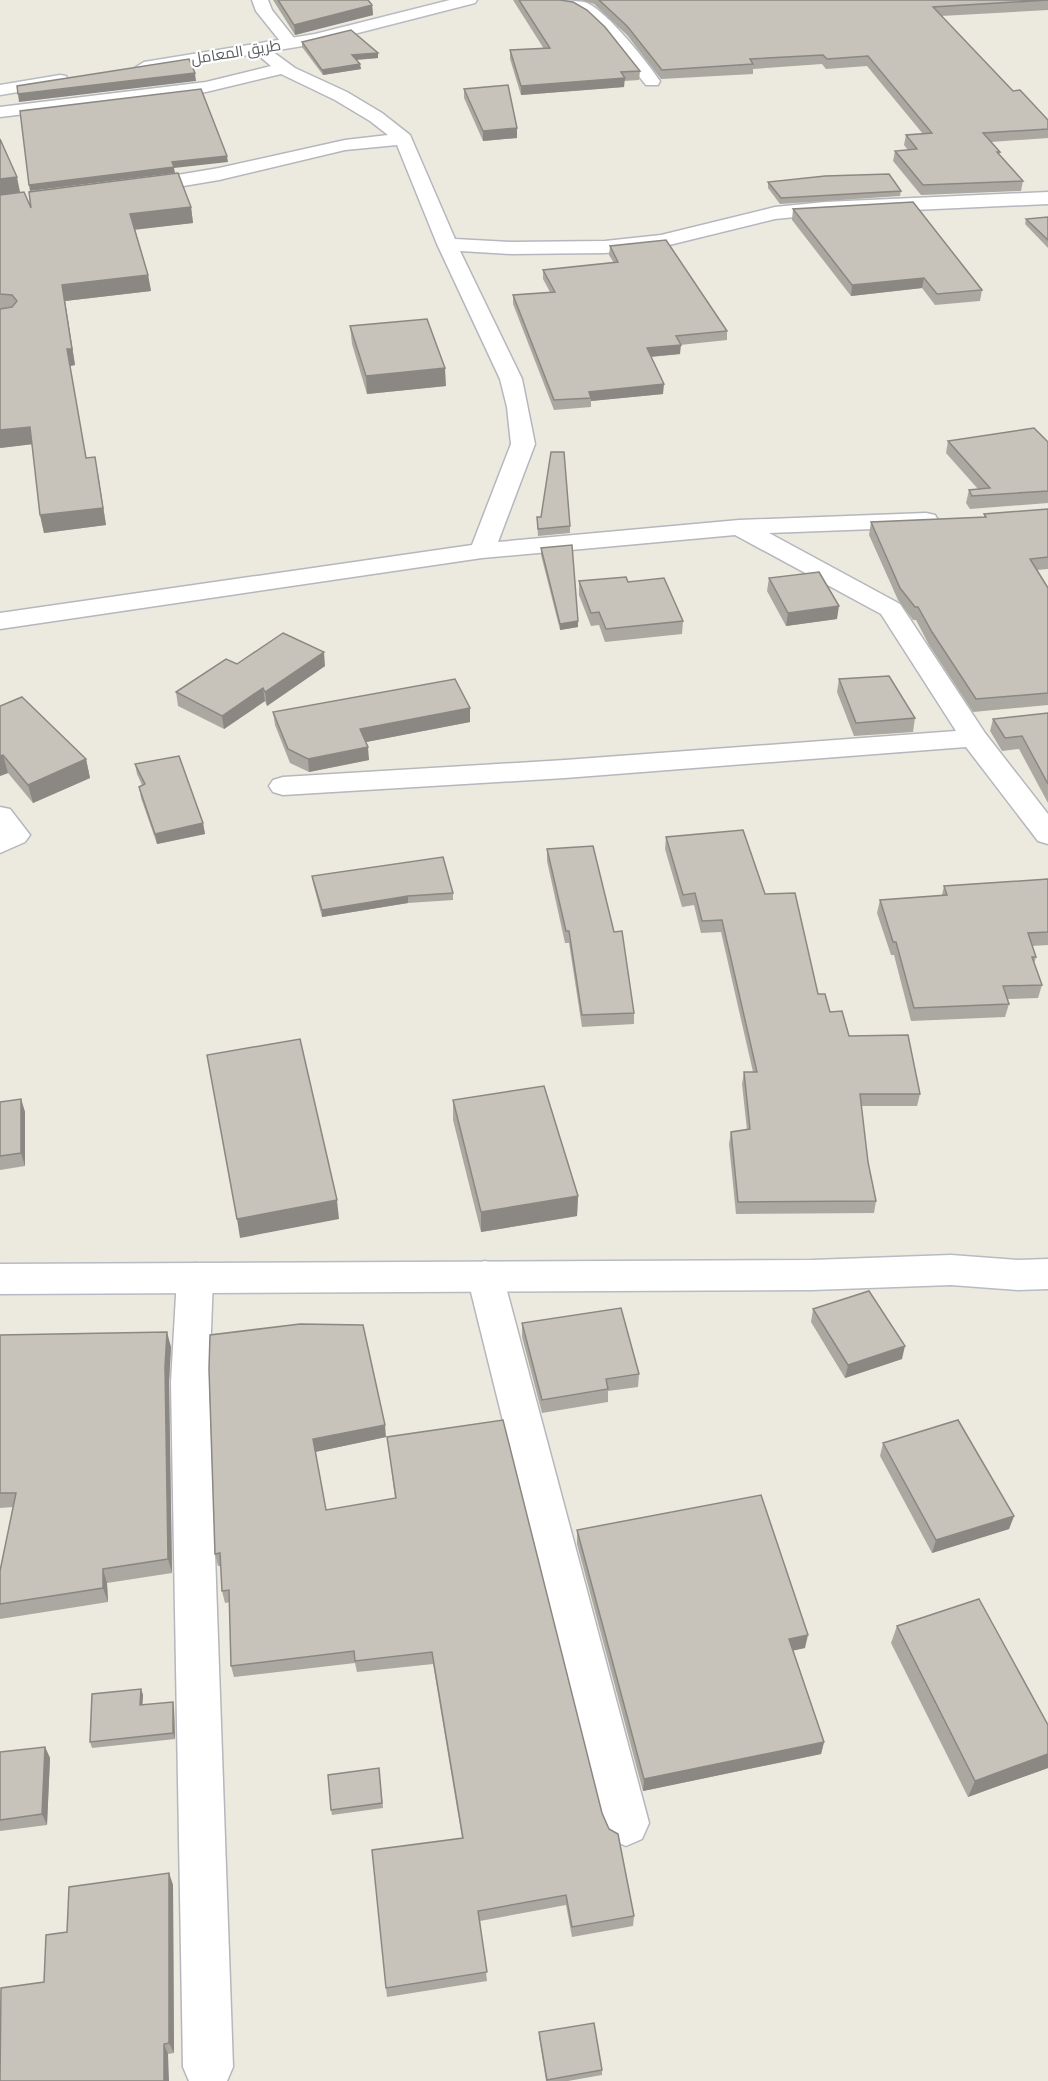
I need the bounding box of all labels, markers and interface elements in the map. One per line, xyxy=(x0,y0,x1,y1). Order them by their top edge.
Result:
street label: طريق المعامل xyxy=(190,34,282,69)

